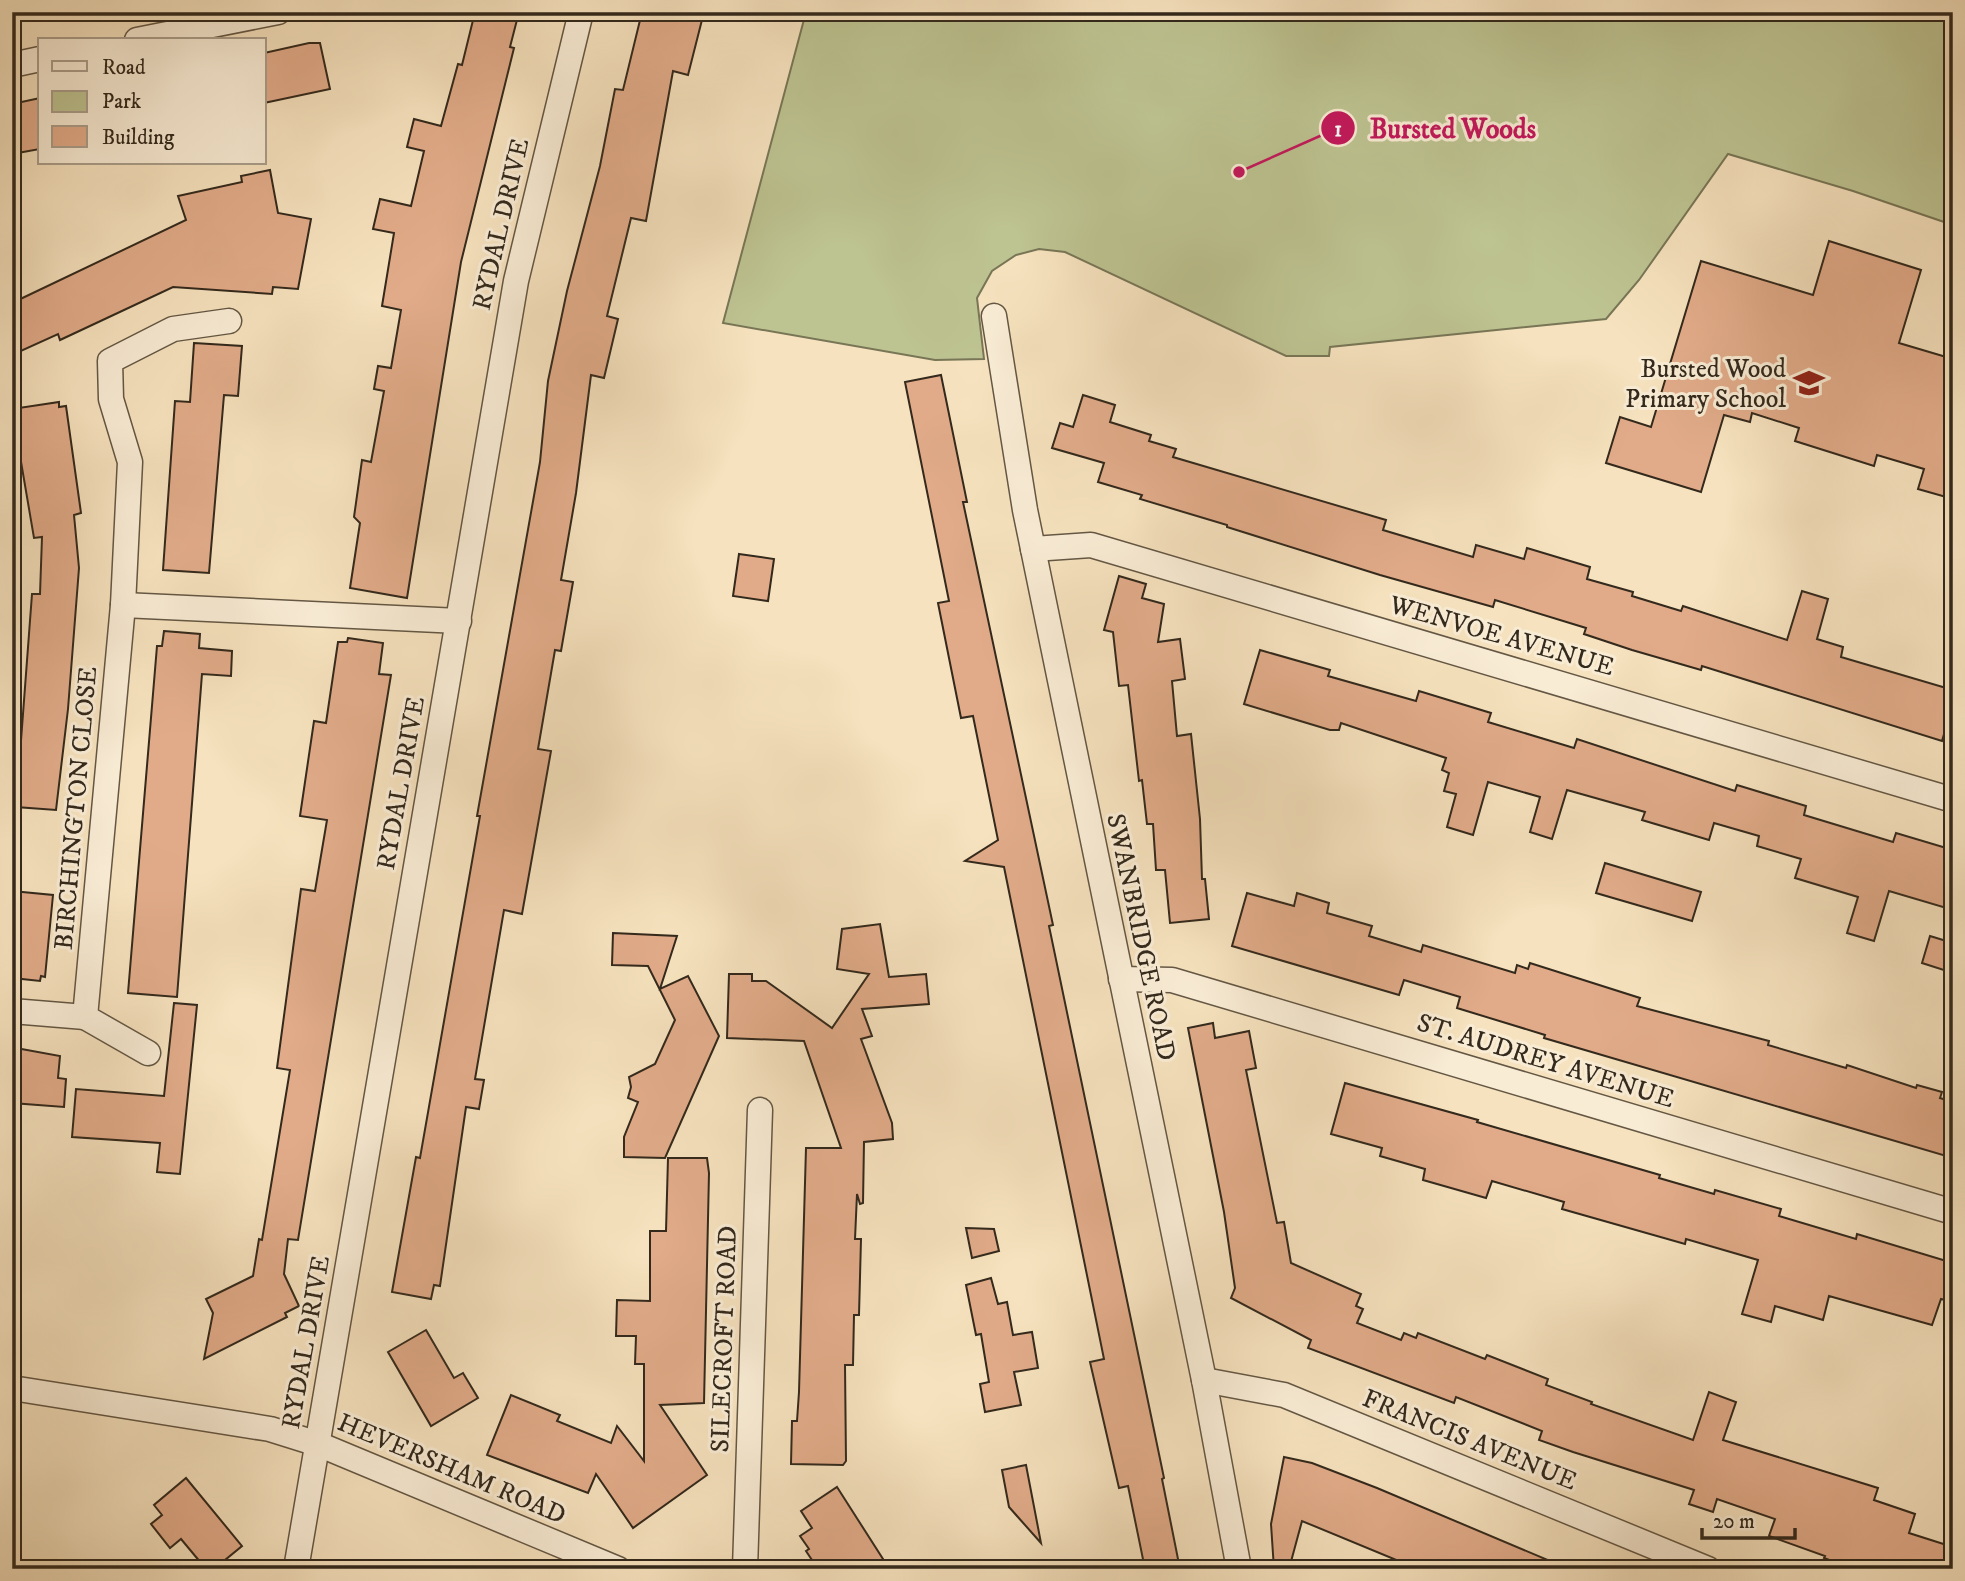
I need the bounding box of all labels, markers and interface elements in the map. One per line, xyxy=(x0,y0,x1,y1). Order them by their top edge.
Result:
legend xyxy=(38,38,266,164)
text: Road xyxy=(102,55,146,81)
text: Park xyxy=(102,89,142,115)
callout: Bursted Woods xyxy=(1321,104,1550,153)
text: Bursted Woods xyxy=(1370,112,1537,147)
text: 1 xyxy=(1334,117,1342,143)
text: Building xyxy=(102,125,175,151)
street label: RYDAL DRIVE xyxy=(466,135,537,314)
place label: Bursted Wood Primary School xyxy=(1625,353,1786,416)
school or university icon: Bursted Wood Primary School xyxy=(1792,366,1826,400)
street label: WENVOE AVENUE xyxy=(1384,588,1618,684)
street label: BIRCHINGTON CLOSE xyxy=(48,665,105,951)
street label: RYDAL DRIVE xyxy=(370,694,433,873)
street label: SWANBRIDGE ROAD xyxy=(1098,811,1183,1064)
street label: ST. AUDREY AVENUE xyxy=(1413,1007,1678,1116)
street label: SILECROFT ROAD xyxy=(704,1225,745,1453)
street label: RYDAL DRIVE xyxy=(275,1253,338,1432)
street label: FRANCIS AVENUE xyxy=(1357,1382,1582,1499)
street label: HEVERSHAM ROAD xyxy=(332,1406,571,1532)
scale bar xyxy=(1702,1497,1795,1541)
text: 20 m xyxy=(1713,1509,1755,1535)

